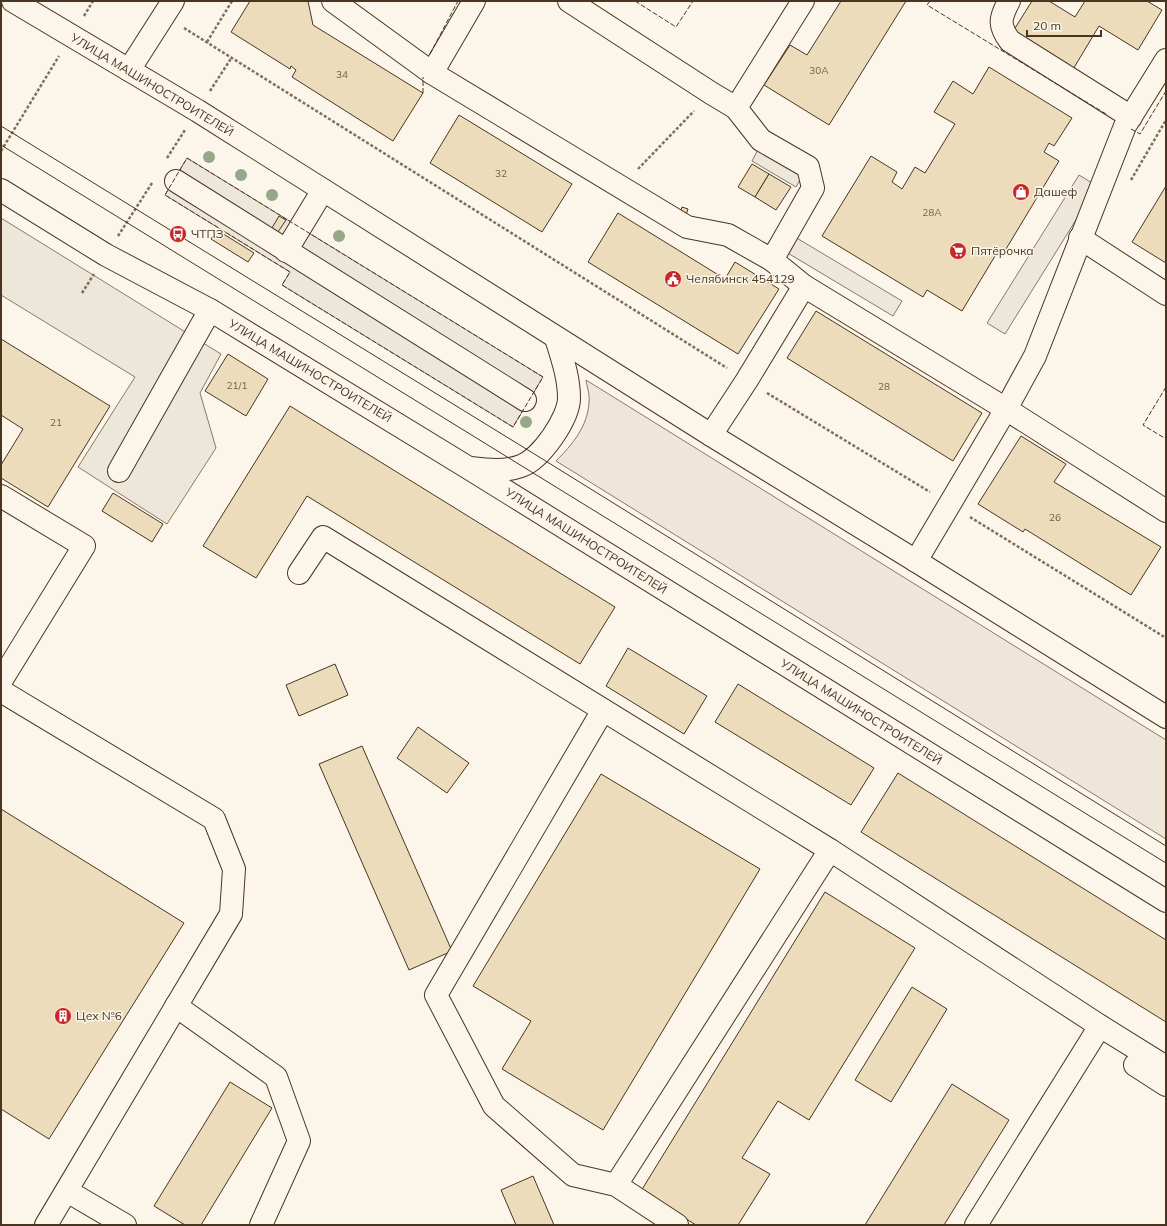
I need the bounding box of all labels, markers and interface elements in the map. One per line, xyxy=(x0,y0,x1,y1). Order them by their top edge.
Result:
scale bar xyxy=(1027,12,1101,38)
text: 20 m xyxy=(1033,18,1061,33)
street label: УЛИЦА МАШИНОСТРОИТЕЛЕЙ xyxy=(67,29,237,139)
house number: 30А xyxy=(809,64,829,77)
house number: 34 xyxy=(336,68,348,81)
house number: 32 xyxy=(495,167,507,180)
shop icon: Дашеф xyxy=(1011,182,1031,202)
place label: Дашеф xyxy=(1034,184,1077,199)
house number: 28А xyxy=(922,206,942,219)
bus stop icon: ЧТПЗ xyxy=(168,224,188,244)
place label: ЧТПЗ xyxy=(191,226,224,241)
supermarket icon: Пятёрочка xyxy=(948,241,968,261)
place label: Пятёрочка xyxy=(971,243,1034,258)
public building icon: Челябинск 454129 xyxy=(663,269,683,289)
place label: Челябинск 454129 xyxy=(686,271,795,286)
street label: УЛИЦА МАШИНОСТРОИТЕЛЕЙ xyxy=(225,315,395,425)
house number: 21/1 xyxy=(227,379,247,392)
house number: 28 xyxy=(878,380,890,393)
house number: 21 xyxy=(50,416,62,429)
street label: УЛИЦА МАШИНОСТРОИТЕЛЕЙ xyxy=(502,484,670,597)
house number: 26 xyxy=(1049,511,1061,524)
street label: УЛИЦА МАШИНОСТРОИТЕЛЕЙ xyxy=(777,655,945,768)
building icon: Цех №6 xyxy=(53,1006,73,1026)
place label: Цех №6 xyxy=(76,1008,122,1023)

